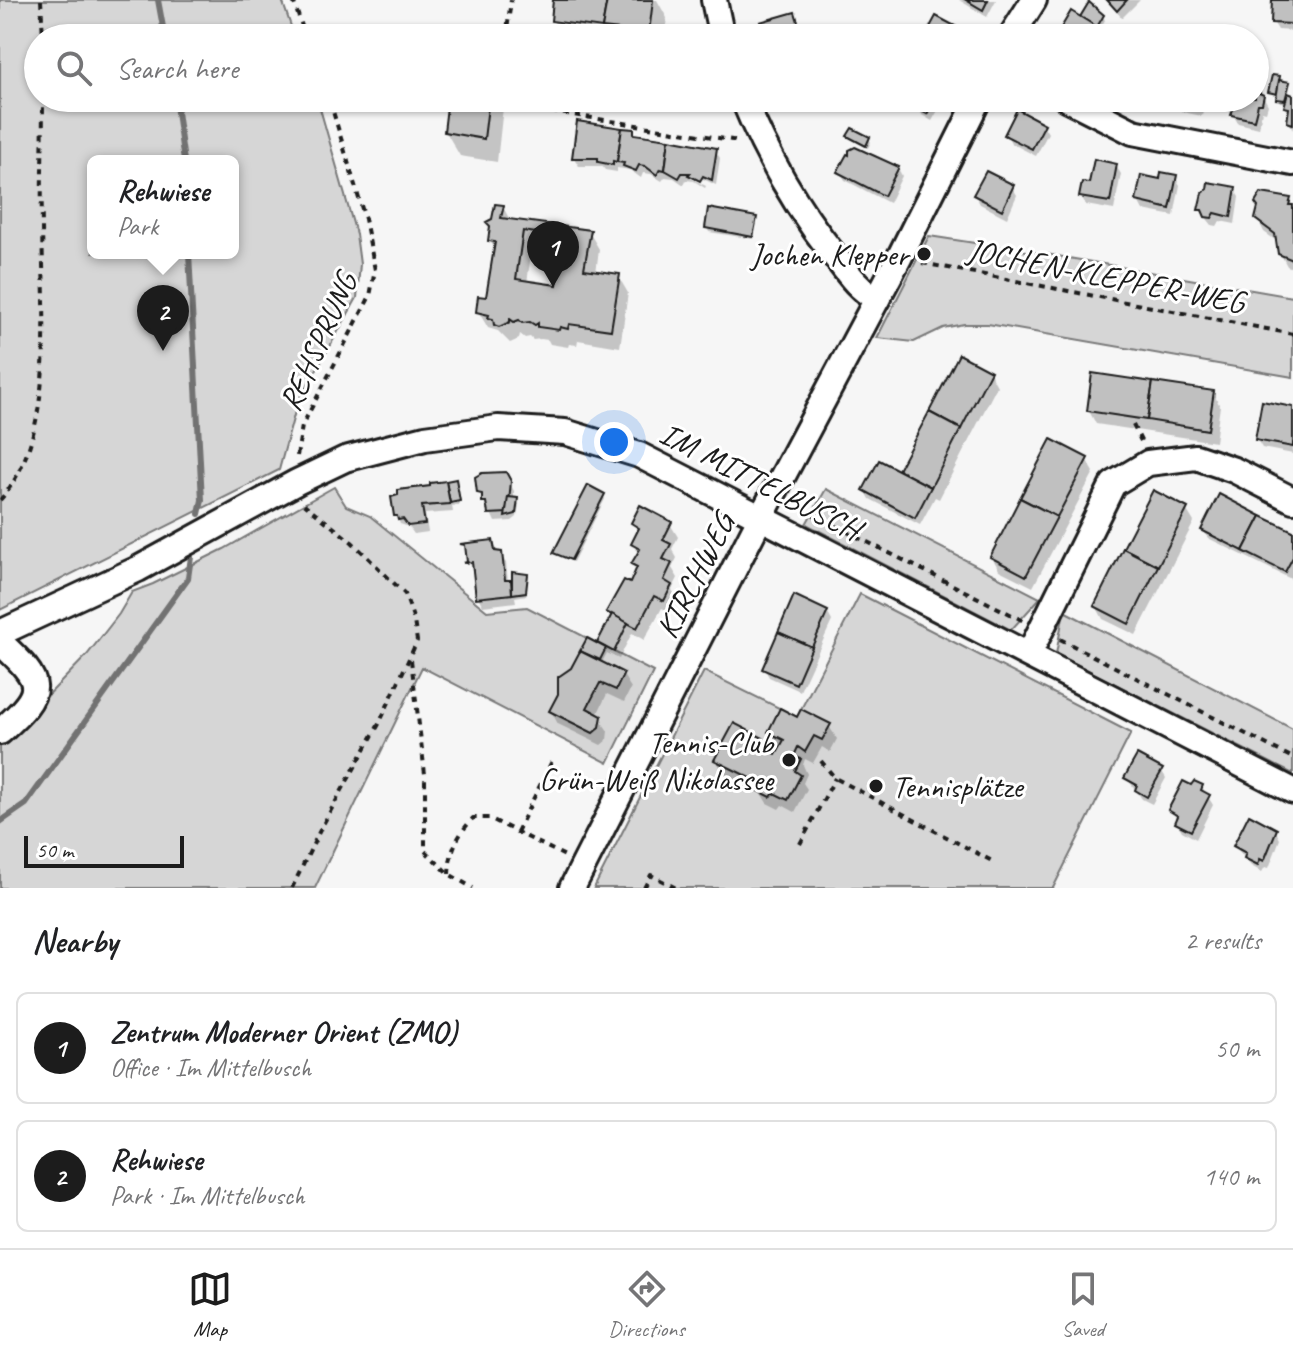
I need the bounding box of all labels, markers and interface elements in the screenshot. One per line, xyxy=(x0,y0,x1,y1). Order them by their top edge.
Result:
search box xyxy=(24,24,1269,112)
icon: search xyxy=(52,46,96,90)
text: Search here xyxy=(116,49,238,87)
popup xyxy=(87,155,239,259)
text: Rehwiese xyxy=(117,172,209,210)
text: Park xyxy=(117,210,158,243)
pin: 1 xyxy=(527,221,579,287)
street label: JOCHEN-KLEPPER-WEG xyxy=(962,229,1251,324)
place label: Jochen Klepper xyxy=(749,234,911,275)
marker: Jochen Klepper xyxy=(915,245,933,263)
street label: REHSPRUNG xyxy=(269,264,368,417)
pin: 2 xyxy=(137,285,189,351)
street label: IM MITTELBUSCH xyxy=(653,413,871,551)
your location xyxy=(594,422,634,462)
street label: KIRCHWEG xyxy=(646,503,746,645)
place label: Tennis-Club Grün-Weiß Nikolassee xyxy=(539,722,776,800)
marker: Tennis-Club Grün-Weiß Nikolassee xyxy=(780,751,798,769)
place label: Tennisplätze xyxy=(892,766,1025,807)
marker: Tennisplätze xyxy=(867,777,885,795)
scale bar xyxy=(24,832,184,868)
text: 50 m xyxy=(36,836,73,864)
text: Nearby xyxy=(32,919,118,962)
text: 2 results xyxy=(1185,924,1261,957)
text: Zentrum Moderner Orient (ZMO) xyxy=(110,1013,457,1051)
text: 1 xyxy=(54,1032,66,1065)
text: 50 m xyxy=(1215,1032,1259,1065)
text: Office · Im Mittelbusch xyxy=(110,1051,311,1084)
text: Rehwiese xyxy=(110,1141,202,1179)
text: 2 xyxy=(54,1160,66,1193)
text: 140 m xyxy=(1203,1160,1259,1193)
text: Park · Im Mittelbusch xyxy=(110,1179,305,1212)
tab: Map xyxy=(188,1267,232,1343)
tab: Directions xyxy=(608,1267,685,1343)
tab: Saved xyxy=(1061,1267,1105,1343)

